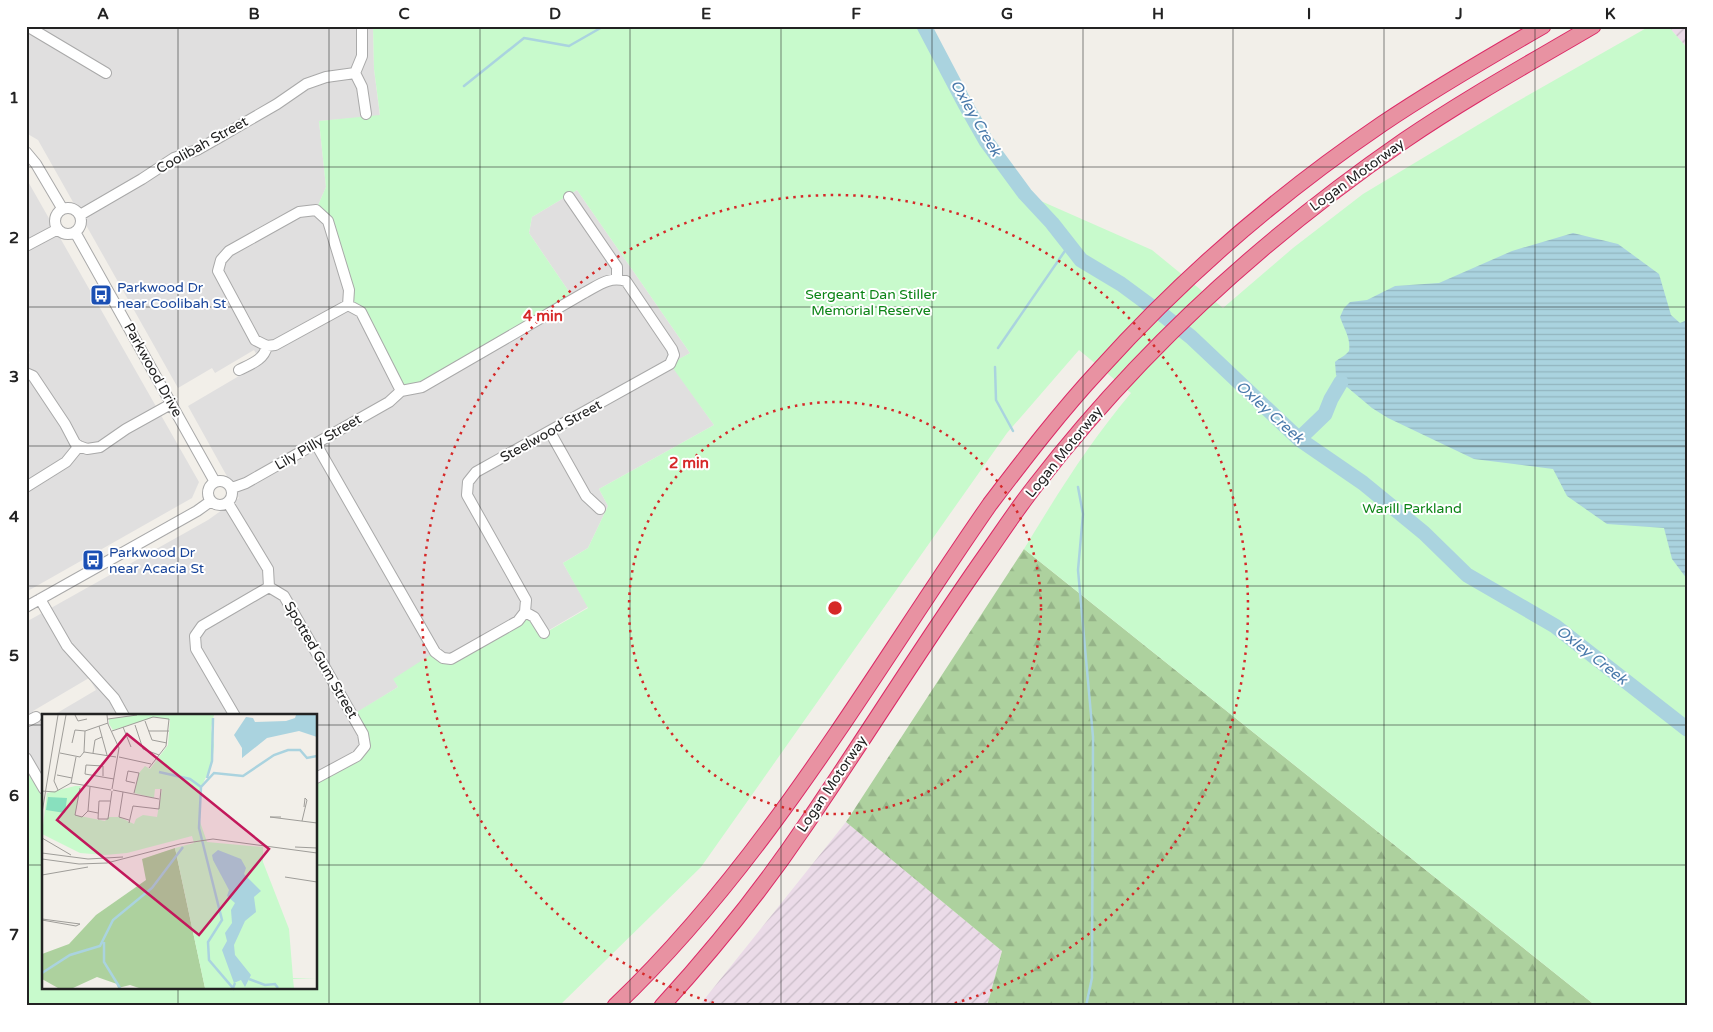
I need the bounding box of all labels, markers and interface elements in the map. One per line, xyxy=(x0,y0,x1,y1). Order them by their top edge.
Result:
text: A xyxy=(97,4,109,24)
text: B xyxy=(248,4,260,24)
text: C xyxy=(398,4,410,24)
text: D xyxy=(549,4,561,24)
text: E xyxy=(701,4,711,24)
text: F xyxy=(851,4,861,24)
text: G xyxy=(1001,4,1013,24)
text: H xyxy=(1152,4,1164,24)
text: I xyxy=(1307,4,1311,24)
text: J xyxy=(1454,4,1463,24)
text: K xyxy=(1605,4,1616,24)
water label: Oxley Creek xyxy=(947,77,1006,161)
text: 1 xyxy=(9,88,19,108)
street label: Coolibah Street xyxy=(153,112,251,177)
street label: Logan Motorway xyxy=(1306,135,1408,215)
text: 2 xyxy=(9,228,19,248)
place label: Parkwood Dr near Coolibah St xyxy=(117,279,227,312)
bus stop icon: Parkwood Dr near Coolibah St xyxy=(89,283,113,307)
park label: Sergeant Dan Stiller Memorial Reserve xyxy=(805,286,937,319)
text: 4 min xyxy=(523,307,563,325)
street label: Parkwood Drive xyxy=(120,320,186,420)
text: 3 xyxy=(9,367,19,387)
water label: Oxley Creek xyxy=(1232,377,1309,448)
street label: Steelwood Street xyxy=(497,396,605,466)
street label: Logan Motorway xyxy=(1022,403,1106,501)
street label: Lily Pilly Street xyxy=(272,410,365,474)
text: 2 min xyxy=(669,454,709,472)
park label: Warill Parkland xyxy=(1362,500,1462,517)
text: 4 xyxy=(9,507,19,527)
place label: Parkwood Dr near Acacia St xyxy=(109,544,205,577)
bus stop icon: Parkwood Dr near Acacia St xyxy=(81,548,105,572)
street label: Spotted Gum Street xyxy=(281,598,362,722)
centre of rings xyxy=(826,599,844,617)
water label: Oxley Creek xyxy=(1553,622,1633,689)
text: 5 xyxy=(9,646,19,666)
inset map xyxy=(42,714,318,990)
street label: Logan Motorway xyxy=(793,732,871,835)
text: 6 xyxy=(9,786,19,806)
text: 7 xyxy=(9,925,19,945)

